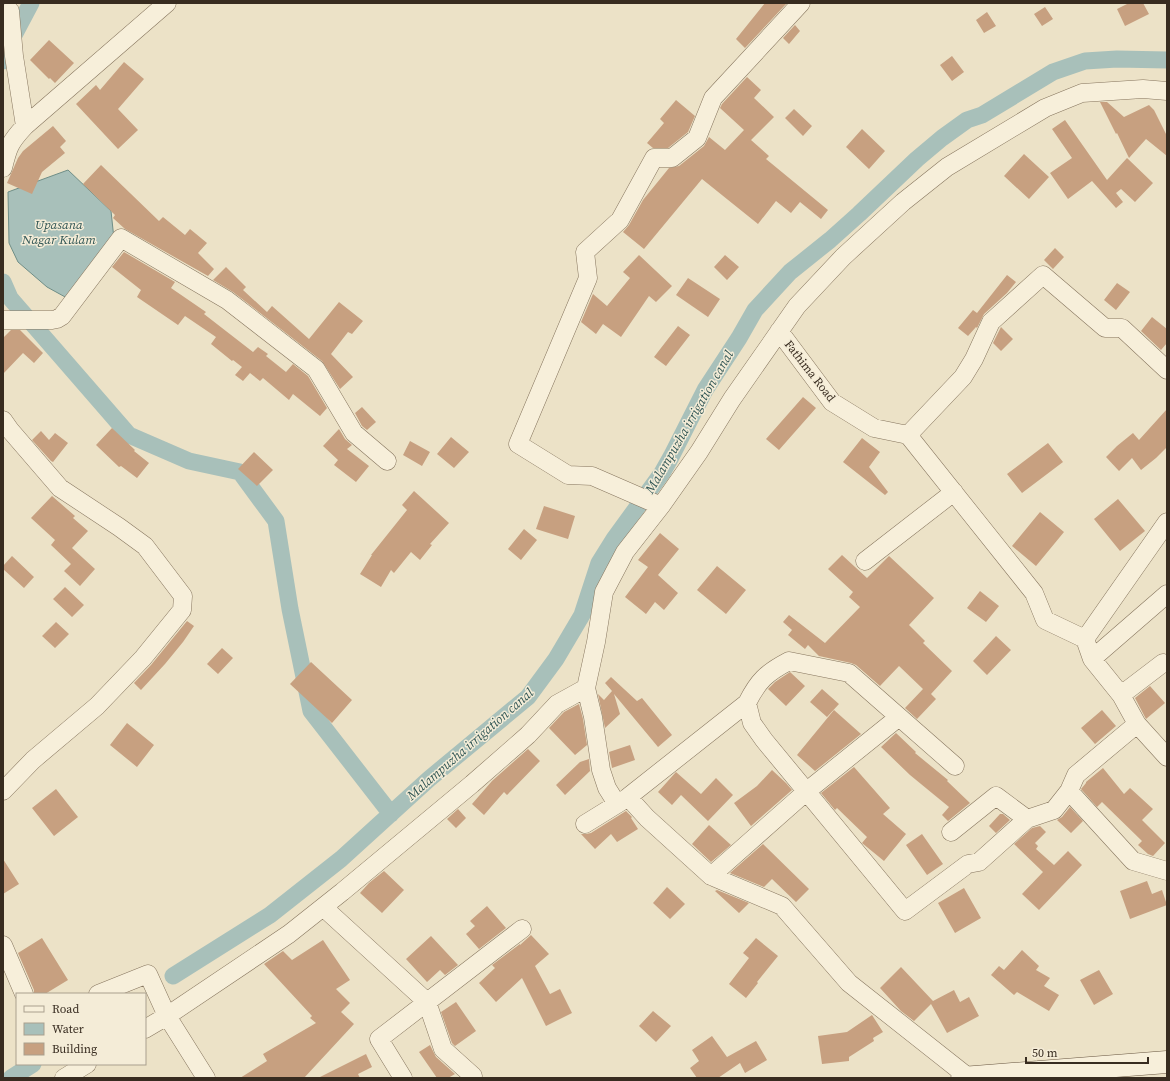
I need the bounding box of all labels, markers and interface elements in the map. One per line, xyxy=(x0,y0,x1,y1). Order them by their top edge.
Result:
water label: Upasana Nagar Kulam xyxy=(21,216,96,248)
street label: Fathima Road xyxy=(781,337,839,405)
water label: Malampuzha irrigation canal xyxy=(641,347,737,497)
water label: Malampuzha irrigation canal xyxy=(402,684,537,804)
legend xyxy=(16,993,146,1065)
text: Road xyxy=(52,1001,79,1017)
text: Water xyxy=(52,1021,84,1037)
scale bar xyxy=(1026,1039,1148,1065)
text: Building xyxy=(52,1041,97,1057)
text: 50 m xyxy=(1032,1045,1058,1061)

